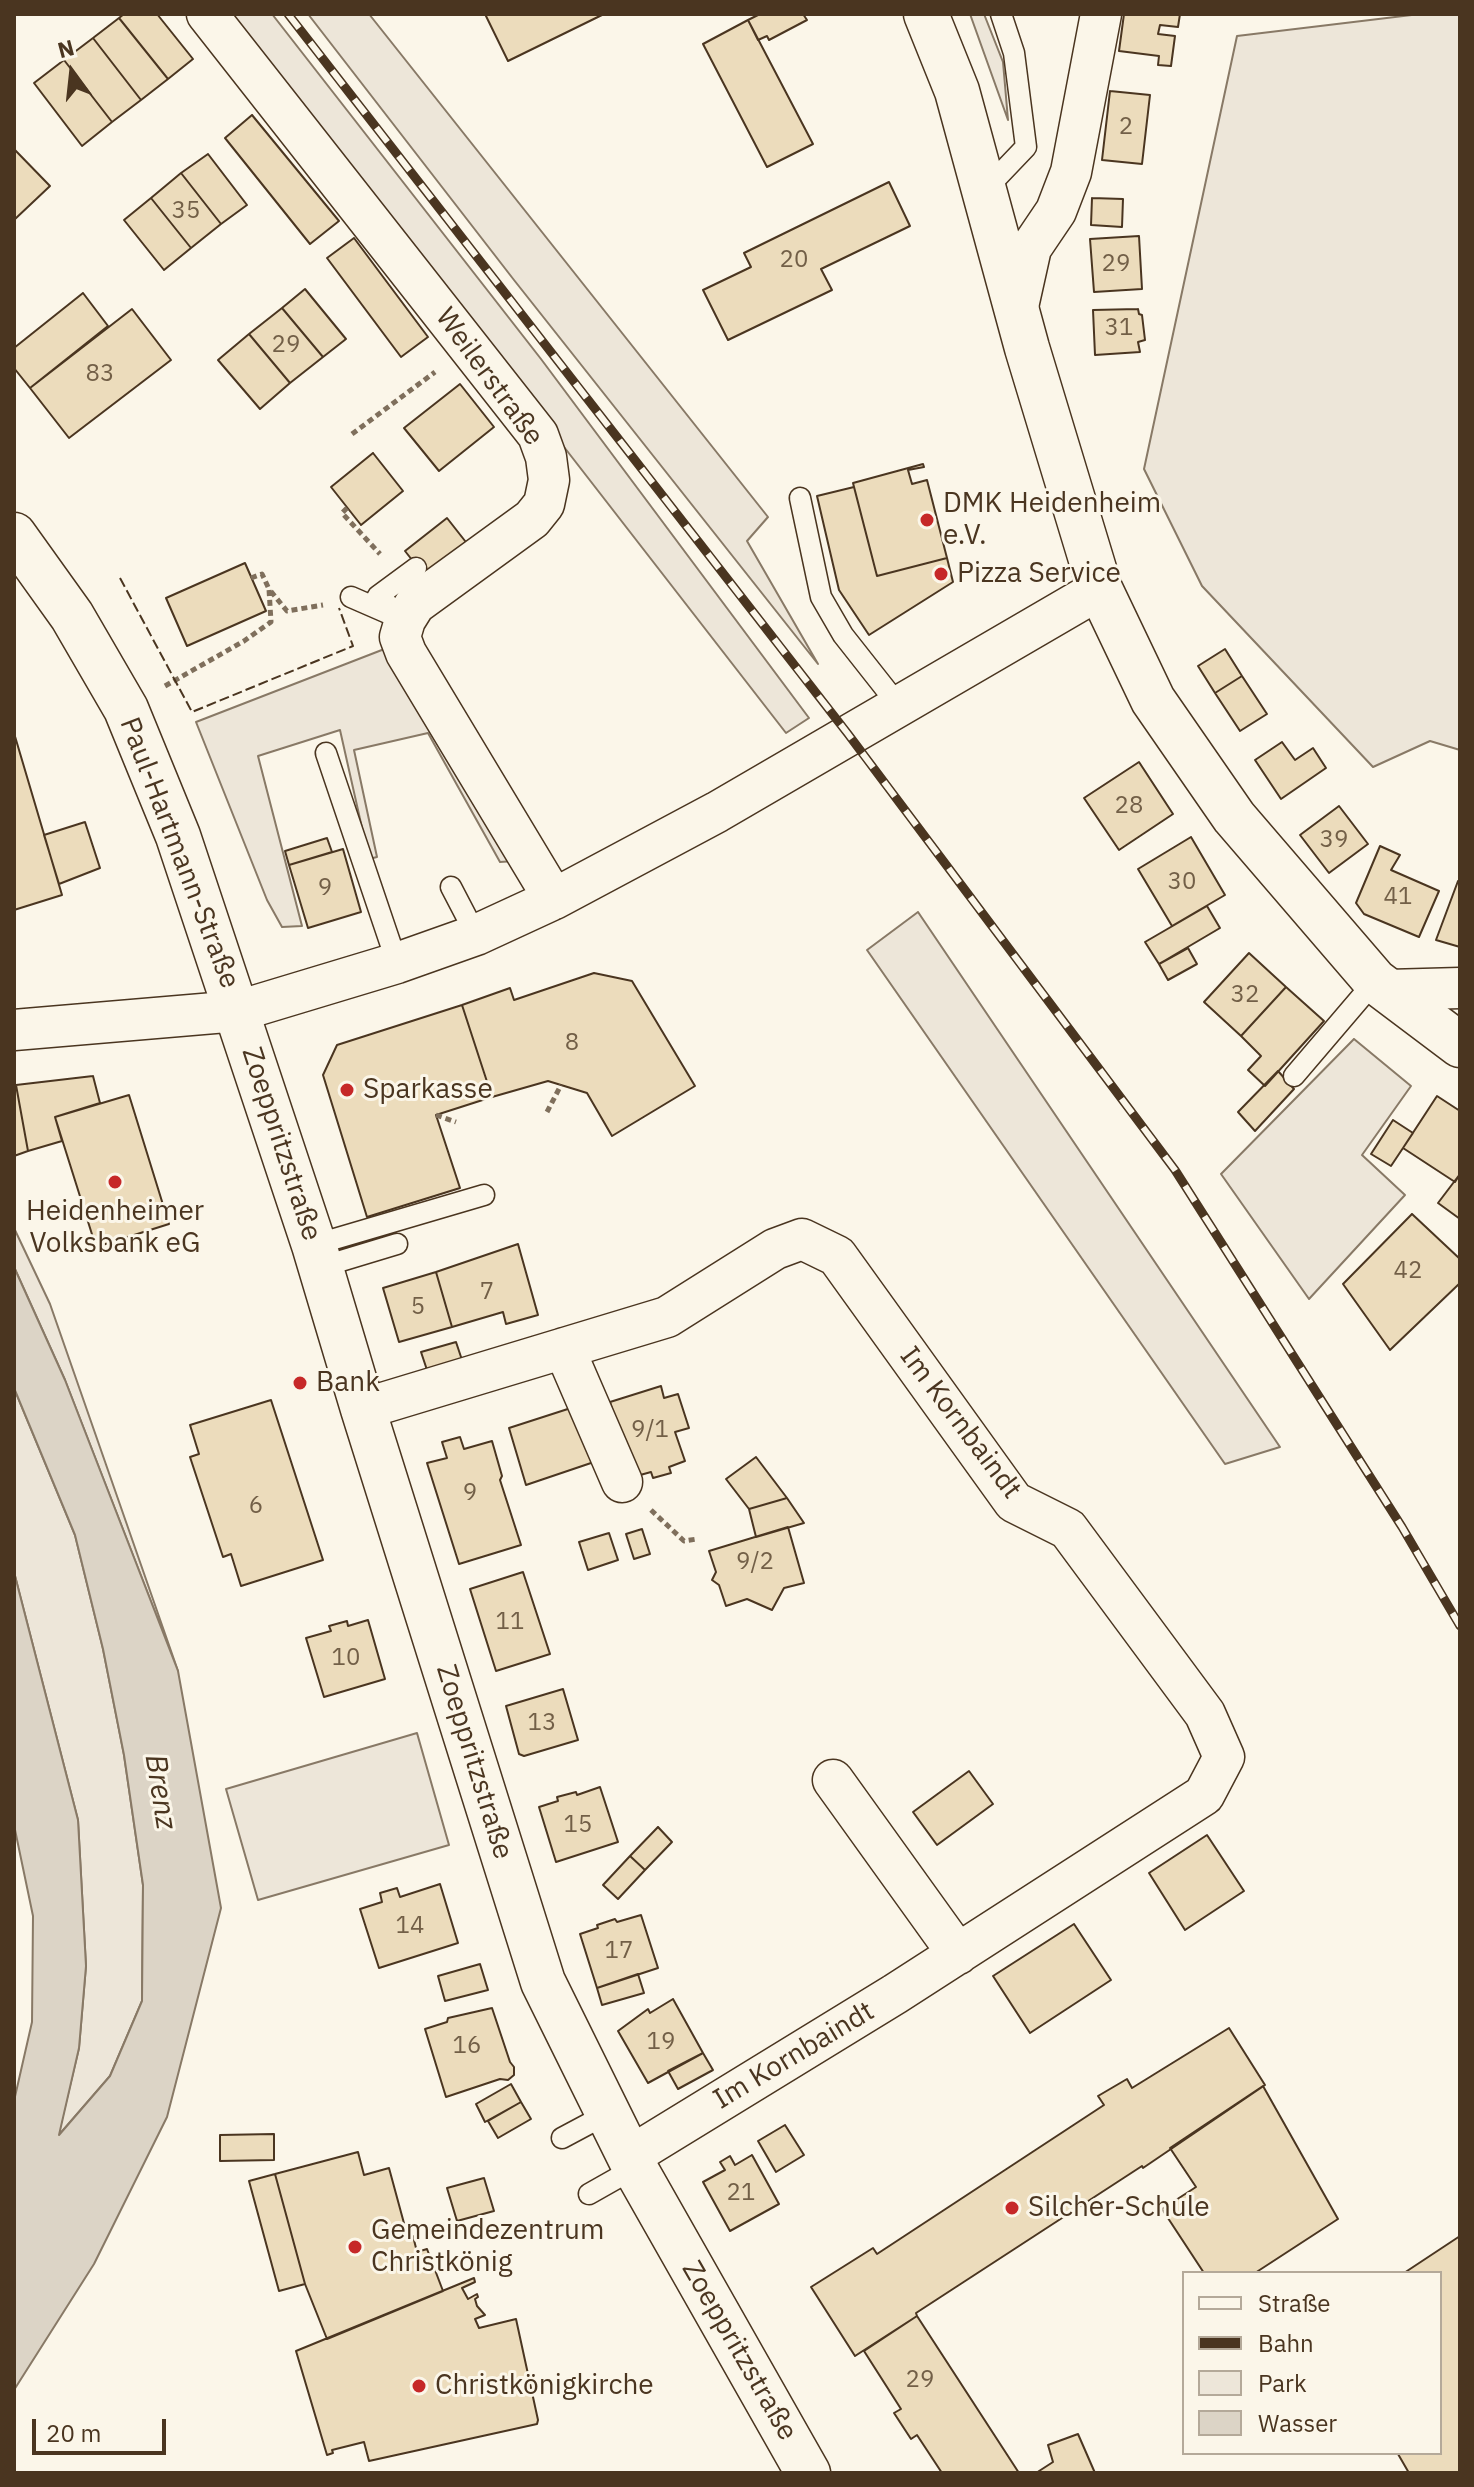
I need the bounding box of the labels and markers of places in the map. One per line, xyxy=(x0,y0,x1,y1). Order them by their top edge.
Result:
place label: DMK Heidenheim e.V. xyxy=(943,487,1161,553)
marker: DMK Heidenheim e.V. xyxy=(918,511,936,529)
place label: Pizza Service xyxy=(957,557,1121,591)
marker: Pizza Service xyxy=(932,565,950,583)
place label: Sparkasse xyxy=(363,1073,493,1107)
marker: Sparkasse xyxy=(338,1081,356,1099)
marker: Heidenheimer Volksbank eG xyxy=(106,1173,124,1191)
place label: Heidenheimer Volksbank eG xyxy=(26,1195,204,1261)
place label: Bank xyxy=(316,1366,380,1400)
marker: Bank xyxy=(291,1374,309,1392)
place label: Silcher-Schule xyxy=(1028,2191,1210,2225)
marker: Silcher-Schule xyxy=(1003,2199,1021,2217)
place label: Gemeindezentrum Christkönig xyxy=(371,2214,604,2280)
marker: Gemeindezentrum Christkönig xyxy=(346,2238,364,2256)
place label: Christkönigkirche xyxy=(435,2369,654,2403)
marker: Christkönigkirche xyxy=(410,2377,428,2395)

